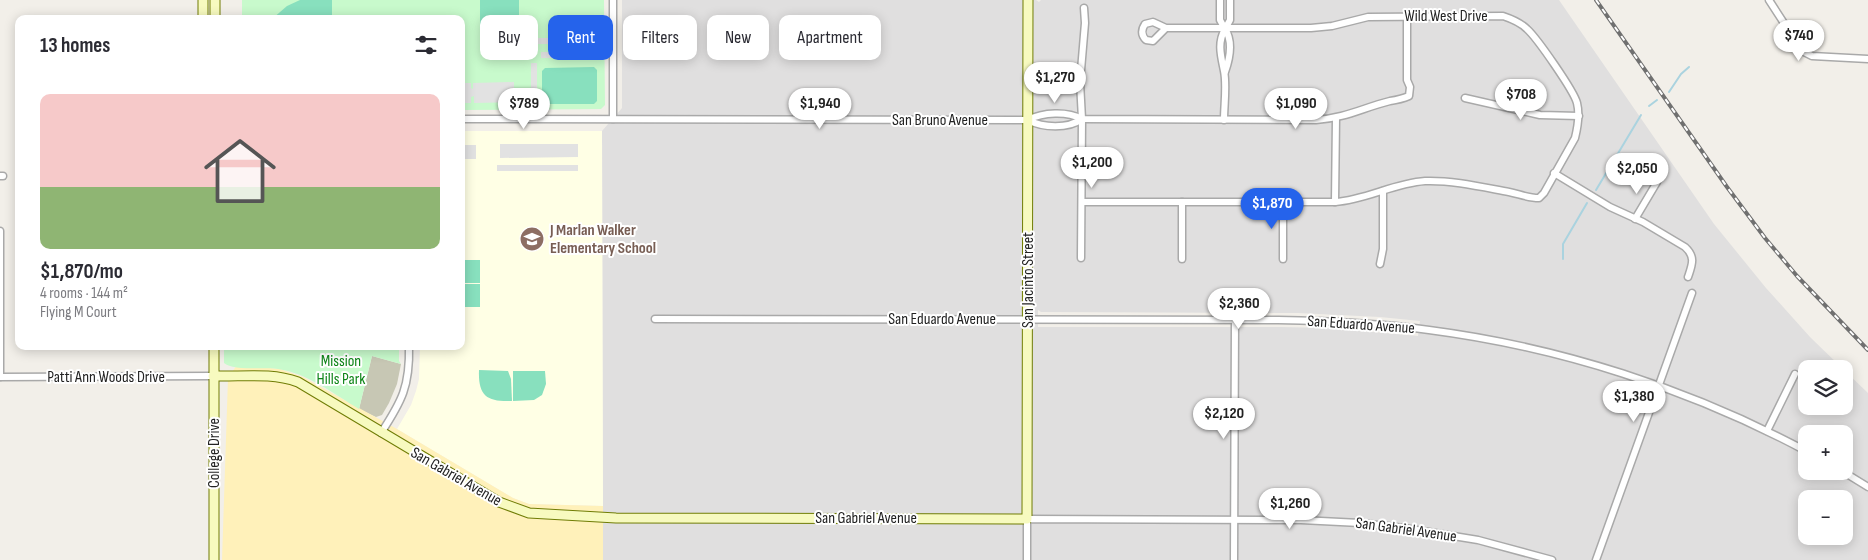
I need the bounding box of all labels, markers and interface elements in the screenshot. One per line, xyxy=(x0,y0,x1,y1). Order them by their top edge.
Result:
street label: Wild West Drive xyxy=(1404,7,1488,26)
chip: Buy xyxy=(480,15,538,60)
chip: Rent xyxy=(548,15,613,60)
chip: Filters xyxy=(623,15,697,60)
chip: New xyxy=(707,15,769,60)
chip: Apartment xyxy=(779,15,881,60)
pin: $740 xyxy=(1769,20,1829,62)
text: $740 xyxy=(1784,26,1814,45)
icon: filters xyxy=(412,31,440,59)
text: 13 homes xyxy=(40,33,110,58)
pin: $1,270 xyxy=(1014,62,1096,104)
text: $1,270 xyxy=(1035,68,1075,87)
pin: $708 xyxy=(1491,78,1551,121)
text: $708 xyxy=(1506,85,1536,104)
pin: $789 xyxy=(494,88,554,130)
pin: $1,940 xyxy=(779,88,861,130)
pin: $1,090 xyxy=(1255,88,1337,130)
text: $789 xyxy=(509,94,539,113)
text: $1,940 xyxy=(799,94,841,113)
text: $1,090 xyxy=(1275,94,1317,113)
street label: San Bruno Avenue xyxy=(892,111,988,130)
icon: home xyxy=(195,126,285,216)
pin: $1,200 xyxy=(1051,146,1133,189)
pin: $2,050 xyxy=(1596,152,1678,195)
text: $1,200 xyxy=(1072,153,1112,172)
text: $2,050 xyxy=(1616,159,1658,178)
pin: $1,870 xyxy=(1231,188,1313,230)
text: $1,870 xyxy=(1252,194,1292,213)
place label: J Marlan Walker Elementary School xyxy=(549,221,656,258)
school or university icon: J Marlan Walker Elementary School xyxy=(519,226,545,252)
street label: San Jacinto Street xyxy=(1019,232,1038,328)
text: $1,870/mo xyxy=(40,259,123,284)
text: 4 rooms · 144 m² xyxy=(40,284,128,303)
pin: $2,360 xyxy=(1198,288,1280,330)
text: $2,360 xyxy=(1218,294,1260,313)
text: Flying M Court xyxy=(40,303,117,322)
street label: San Eduardo Avenue xyxy=(888,310,996,329)
street label: San Eduardo Avenue xyxy=(1307,312,1415,338)
park label: Mission Hills Park xyxy=(317,352,365,389)
map controls xyxy=(1798,360,1853,545)
button: layers xyxy=(1798,360,1853,415)
street label: Patti Ann Woods Drive xyxy=(47,368,165,387)
pin: $1,380 xyxy=(1593,380,1675,423)
text: $1,380 xyxy=(1614,387,1654,406)
pin: $2,120 xyxy=(1183,398,1265,440)
text: $2,120 xyxy=(1204,404,1244,423)
street label: College Drive xyxy=(205,418,224,488)
button: + xyxy=(1798,425,1853,480)
street label: San Gabriel Avenue xyxy=(407,443,505,511)
pin: $1,260 xyxy=(1249,488,1331,530)
button: − xyxy=(1798,490,1853,545)
text: $1,260 xyxy=(1270,494,1310,513)
street label: San Gabriel Avenue xyxy=(815,509,917,528)
street label: San Gabriel Avenue xyxy=(1354,514,1458,546)

